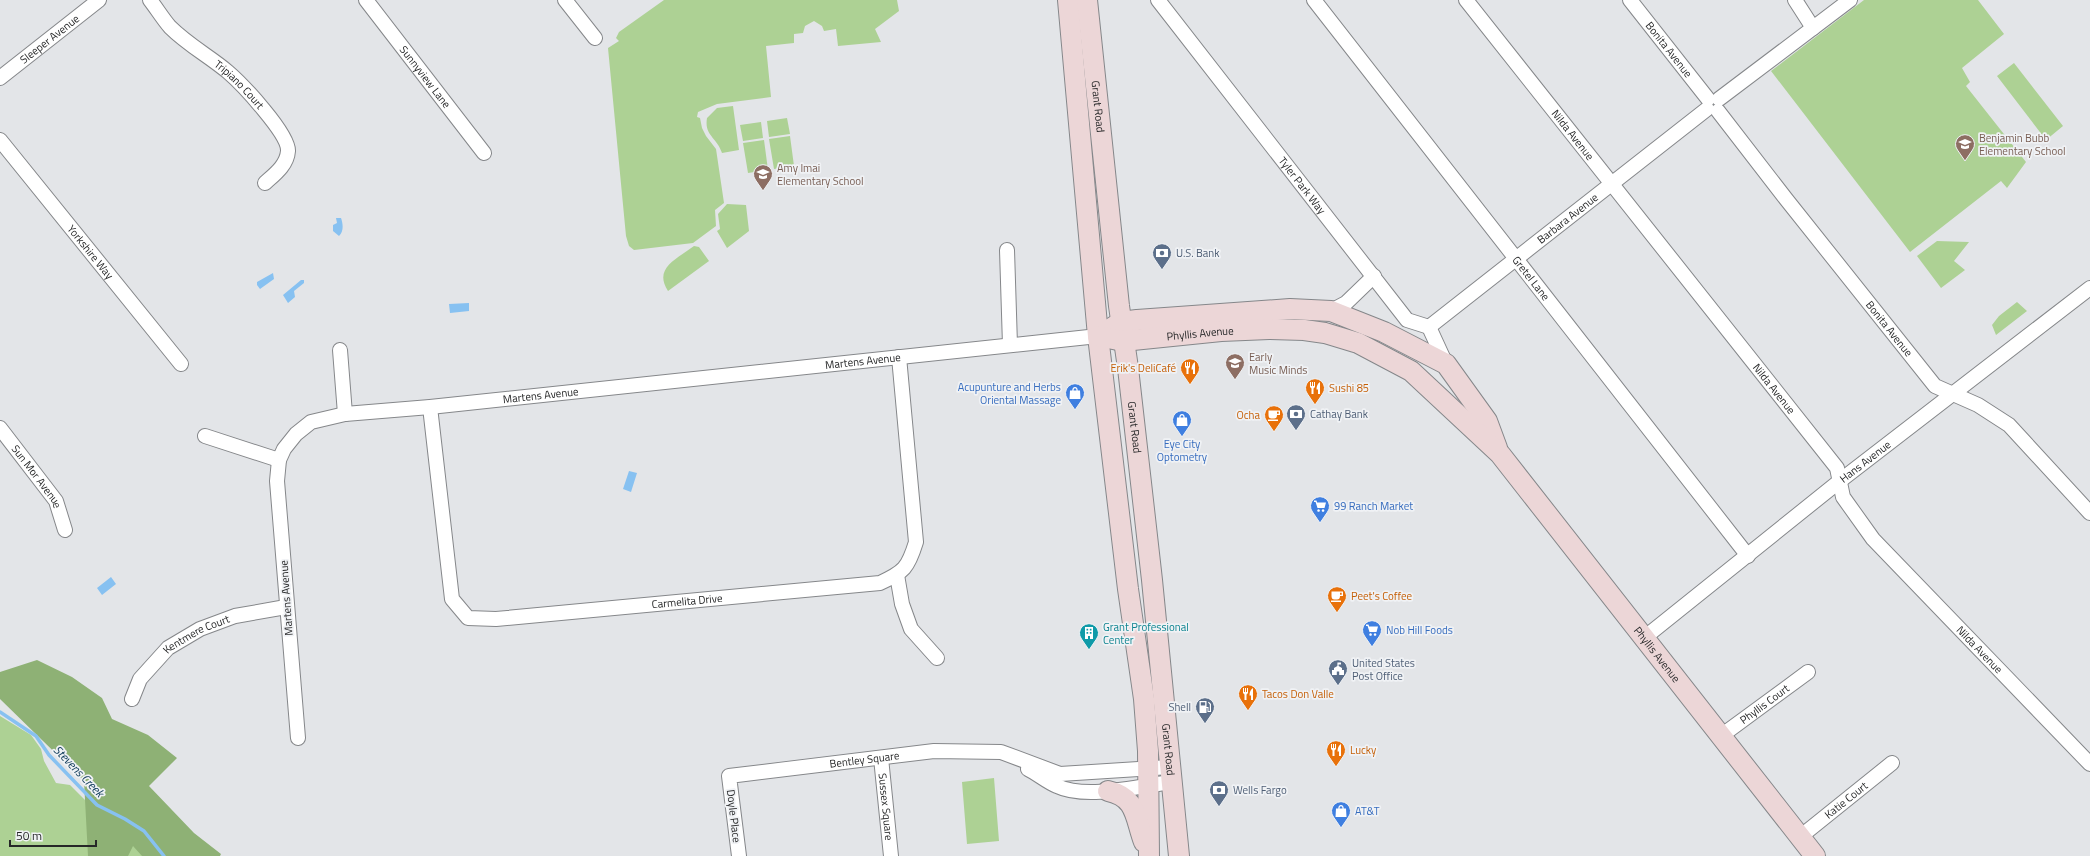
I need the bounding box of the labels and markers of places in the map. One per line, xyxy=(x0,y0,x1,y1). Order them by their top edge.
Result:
place label: Benjamin Bubb Elementary School xyxy=(1979,130,2066,159)
school or university icon: Benjamin Bubb Elementary School xyxy=(1954,133,1976,161)
place label: Amy Imai Elementary School xyxy=(777,160,864,189)
school or university icon: Amy Imai Elementary School xyxy=(752,163,774,191)
bank icon: U.S. Bank xyxy=(1151,242,1173,270)
place label: U.S. Bank xyxy=(1176,245,1220,261)
place label: Early Music Minds xyxy=(1249,349,1307,378)
school or university icon: Early Music Minds xyxy=(1224,352,1246,380)
restaurant icon: Erik's DeliCafé xyxy=(1179,357,1201,385)
place label: Erik's DeliCafé xyxy=(1110,360,1176,376)
restaurant icon: Sushi 85 xyxy=(1304,377,1326,405)
place label: Acupunture and Herbs Oriental Massage xyxy=(958,379,1061,408)
place label: Sushi 85 xyxy=(1329,380,1369,396)
shop icon: Acupunture and Herbs Oriental Massage xyxy=(1064,382,1086,410)
bank icon: Cathay Bank xyxy=(1285,403,1307,431)
cafe icon: Ocha xyxy=(1263,404,1285,432)
place label: Cathay Bank xyxy=(1310,406,1369,422)
place label: Ocha xyxy=(1237,407,1260,423)
shop icon: Eye City Optometry xyxy=(1171,409,1193,437)
place label: Eye City Optometry xyxy=(1157,436,1208,465)
supermarket icon: 99 Ranch Market xyxy=(1309,495,1331,523)
place label: 99 Ranch Market xyxy=(1334,498,1413,514)
cafe icon: Peet's Coffee xyxy=(1326,585,1348,613)
place label: Peet's Coffee xyxy=(1351,588,1413,604)
place label: Grant Professional Center xyxy=(1103,619,1189,648)
supermarket icon: Nob Hill Foods xyxy=(1361,619,1383,647)
building icon: Grant Professional Center xyxy=(1078,622,1100,650)
place label: Nob Hill Foods xyxy=(1386,622,1453,638)
place label: United States Post Office xyxy=(1352,655,1415,684)
public building icon: United States Post Office xyxy=(1327,658,1349,686)
restaurant icon: Tacos Don Valle xyxy=(1237,683,1259,711)
place label: Tacos Don Valle xyxy=(1262,686,1334,702)
fuel station icon: Shell xyxy=(1194,696,1216,724)
place label: Shell xyxy=(1168,699,1191,715)
restaurant icon: Lucky xyxy=(1325,739,1347,767)
place label: Lucky xyxy=(1350,742,1377,758)
bank icon: Wells Fargo xyxy=(1208,779,1230,807)
place label: Wells Fargo xyxy=(1233,782,1287,798)
shop icon: AT&T xyxy=(1330,800,1352,828)
place label: AT&T xyxy=(1355,803,1380,819)

